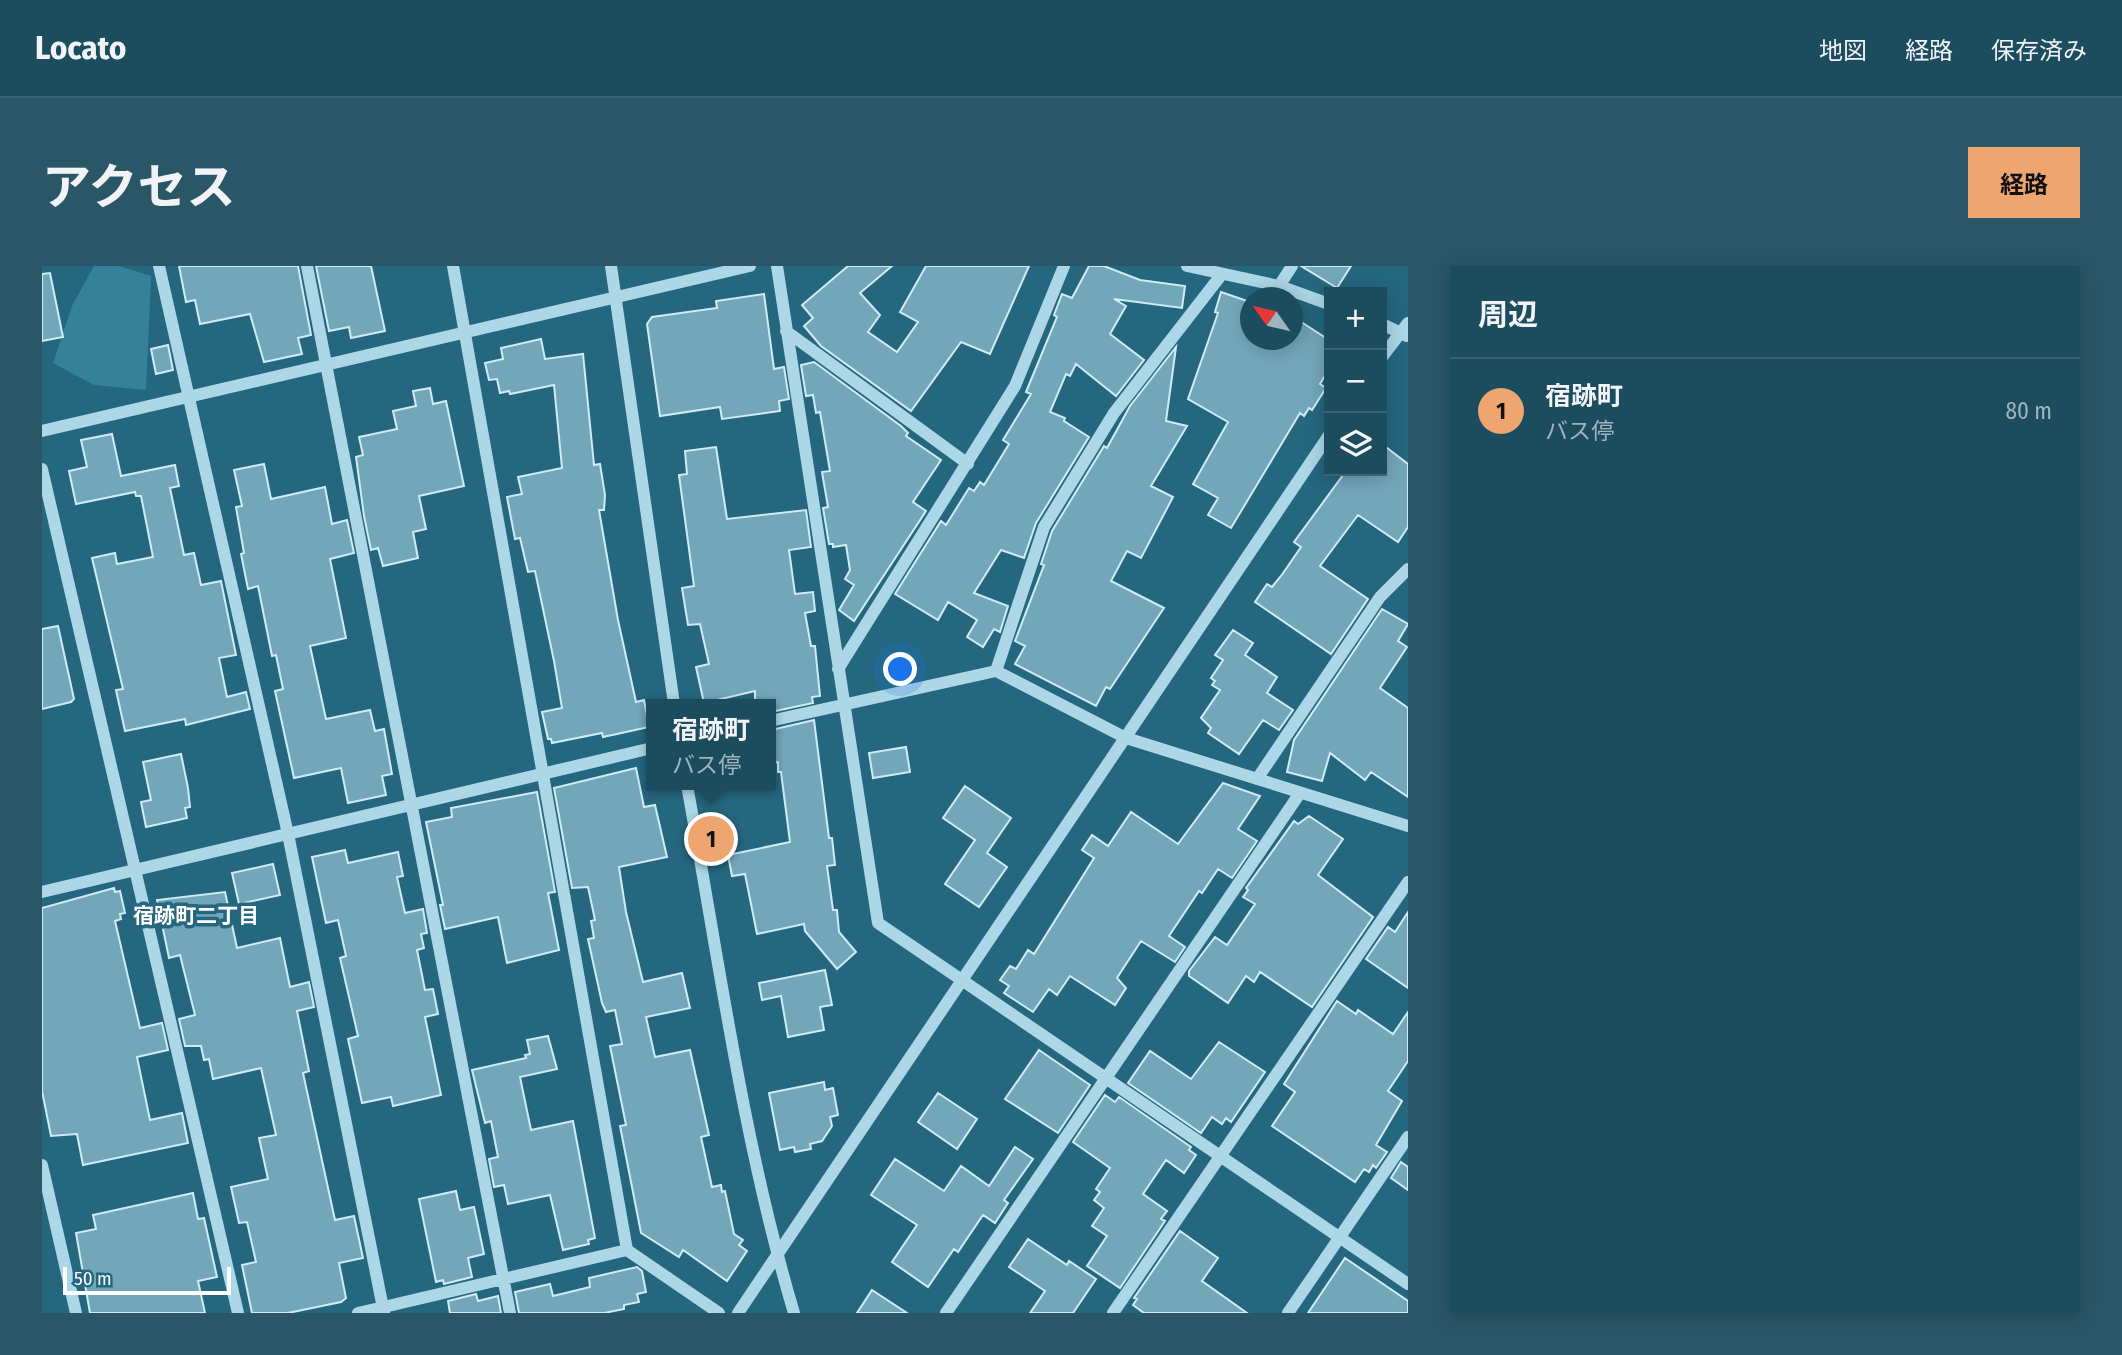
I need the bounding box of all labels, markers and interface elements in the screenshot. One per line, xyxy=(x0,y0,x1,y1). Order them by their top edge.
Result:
text: Locato xyxy=(35,28,126,68)
text: 地図 xyxy=(1819,37,1867,65)
text: 経路 xyxy=(1905,37,1953,65)
text: 保存済み xyxy=(1991,37,2087,65)
button: 経路 xyxy=(1968,147,2080,218)
text: アクセス xyxy=(42,158,236,217)
north arrow xyxy=(1240,287,1303,350)
map controls xyxy=(1324,287,1387,476)
button: + xyxy=(1324,287,1387,350)
text: 周辺 xyxy=(1478,297,1538,333)
button: − xyxy=(1324,350,1387,413)
text: 宿跡町 xyxy=(1545,381,1623,412)
text: 1 xyxy=(1496,397,1506,425)
text: 80 m xyxy=(2005,397,2052,425)
button: layers xyxy=(1324,413,1387,476)
text: バス停 xyxy=(1545,417,1614,445)
your location xyxy=(883,652,917,686)
popup xyxy=(646,699,776,790)
text: 宿跡町 xyxy=(672,715,750,746)
text: バス停 xyxy=(672,751,741,779)
pin: 1 xyxy=(688,813,734,865)
district label: 宿跡町二丁目 xyxy=(133,903,259,929)
scale bar xyxy=(63,1264,231,1296)
text: 50 m xyxy=(74,1267,112,1290)

